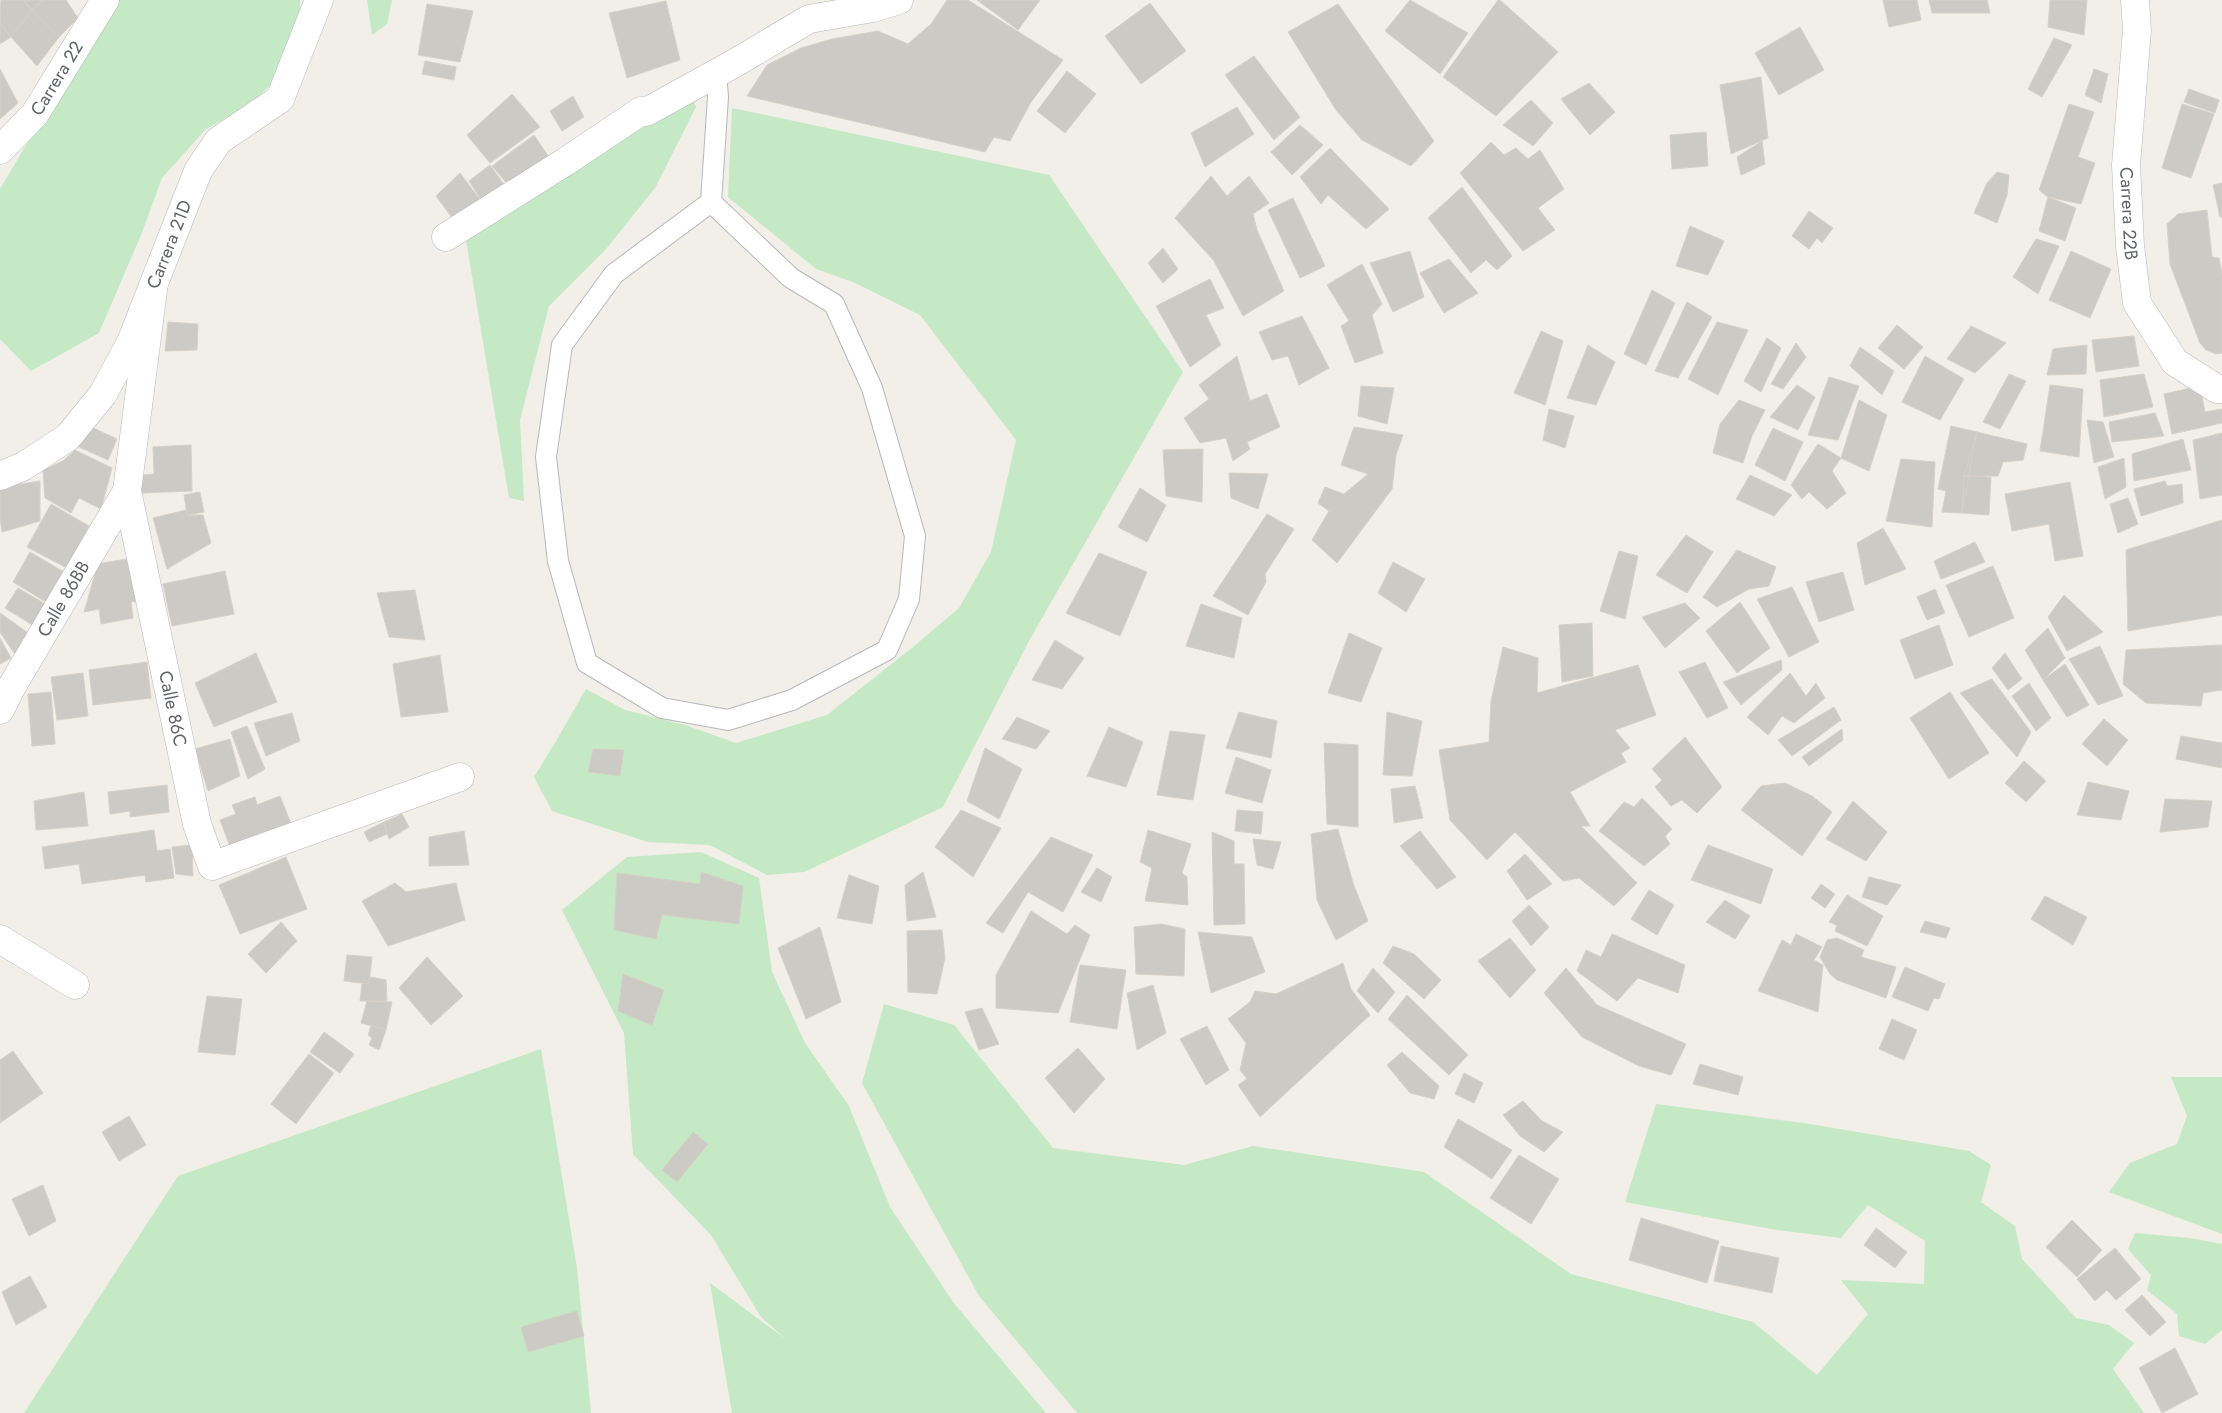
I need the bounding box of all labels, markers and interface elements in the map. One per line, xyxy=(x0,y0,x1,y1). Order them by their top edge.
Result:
street label: Carrera 22 xyxy=(24,36,90,121)
street label: Carrera 22B xyxy=(2113,166,2145,261)
street label: Carrera 21D xyxy=(140,196,198,293)
street label: Calle 86BB xyxy=(31,556,96,642)
street label: Calle 86C xyxy=(152,668,193,749)

